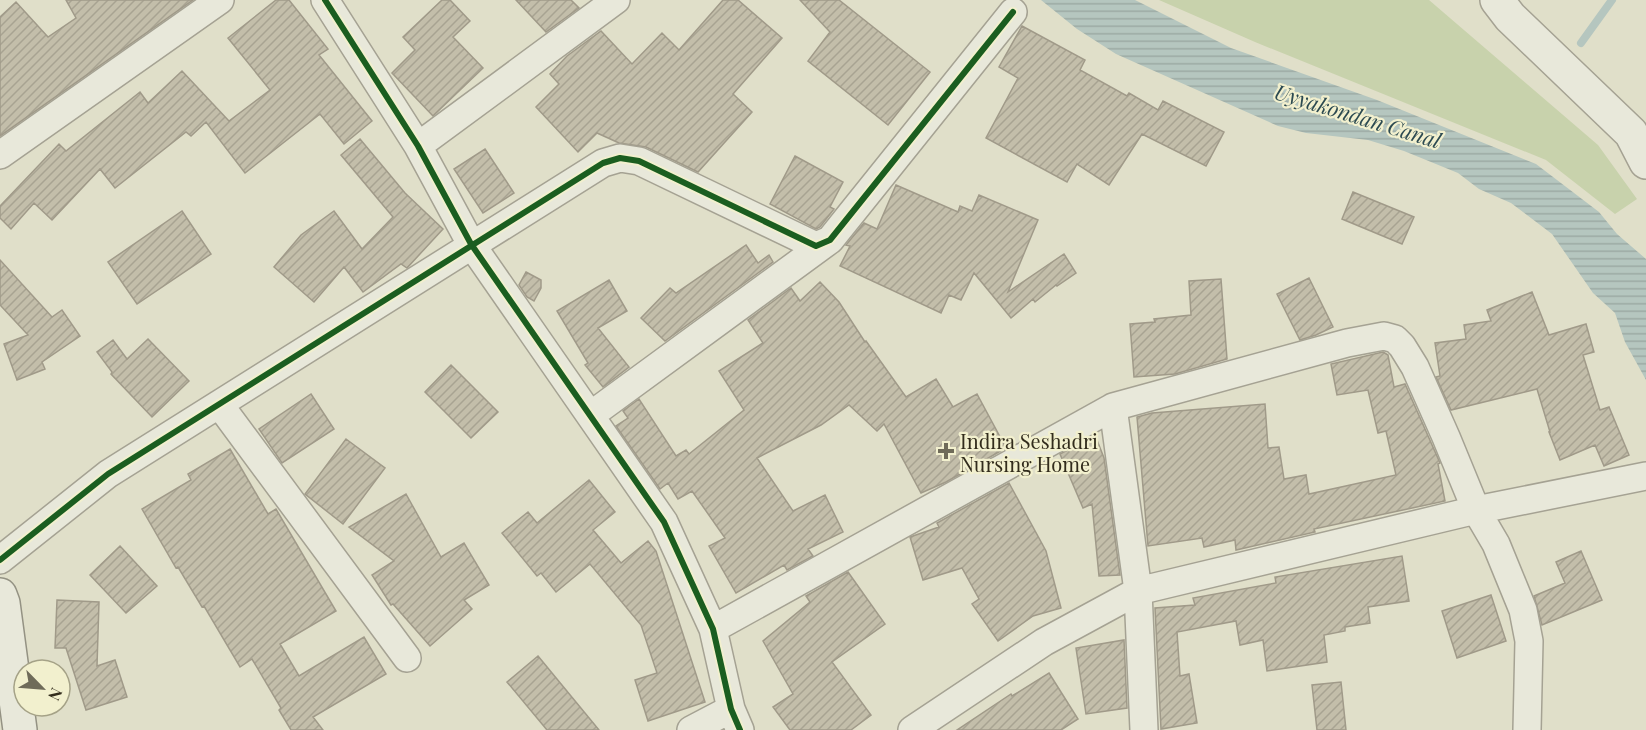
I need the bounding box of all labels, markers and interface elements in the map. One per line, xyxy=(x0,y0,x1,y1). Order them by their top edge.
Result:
water label: Uyyakondan Canal xyxy=(1271,76,1446,154)
place label: Indira Seshadri Nursing Home xyxy=(960,427,1098,477)
marker: Indira Seshadri Nursing Home xyxy=(937,442,955,460)
north arrow xyxy=(12,658,72,718)
text: N xyxy=(44,685,68,705)

